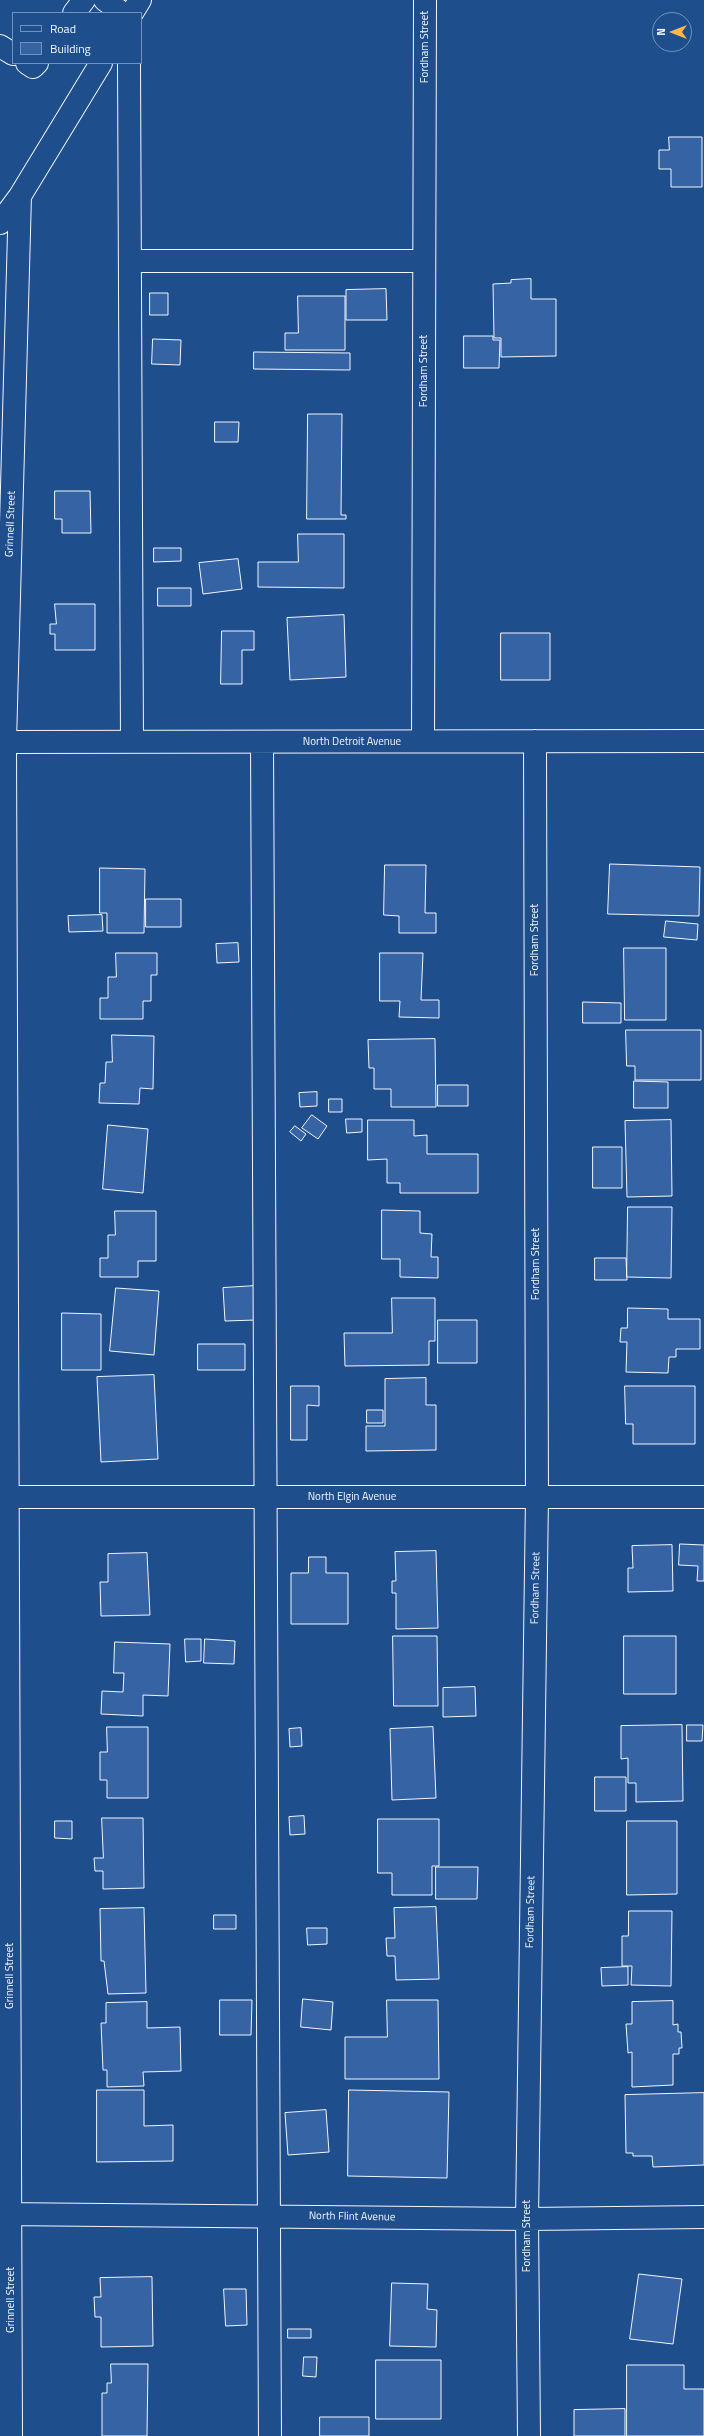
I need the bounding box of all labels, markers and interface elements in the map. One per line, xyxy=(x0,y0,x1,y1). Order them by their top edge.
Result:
street label: Fordham Street xyxy=(418,11,432,83)
legend xyxy=(12,12,142,64)
north arrow xyxy=(652,12,692,52)
text: Road xyxy=(50,19,76,38)
text: N xyxy=(653,28,669,36)
text: Building xyxy=(50,39,91,58)
street label: Fordham Street xyxy=(417,335,431,407)
street label: Grinnell Street xyxy=(3,491,19,557)
street label: North Detroit Avenue xyxy=(303,735,401,749)
street label: Fordham Street xyxy=(528,904,542,976)
street label: Fordham Street xyxy=(529,1228,543,1300)
street label: North Elgin Avenue xyxy=(308,1490,396,1504)
street label: Fordham Street xyxy=(529,1552,543,1624)
street label: Fordham Street xyxy=(524,1876,538,1948)
street label: Grinnell Street xyxy=(3,1943,17,2009)
street label: Fordham Street xyxy=(520,2200,534,2272)
street label: North Flint Avenue xyxy=(309,2210,395,2224)
street label: Grinnell Street xyxy=(4,2267,18,2333)

